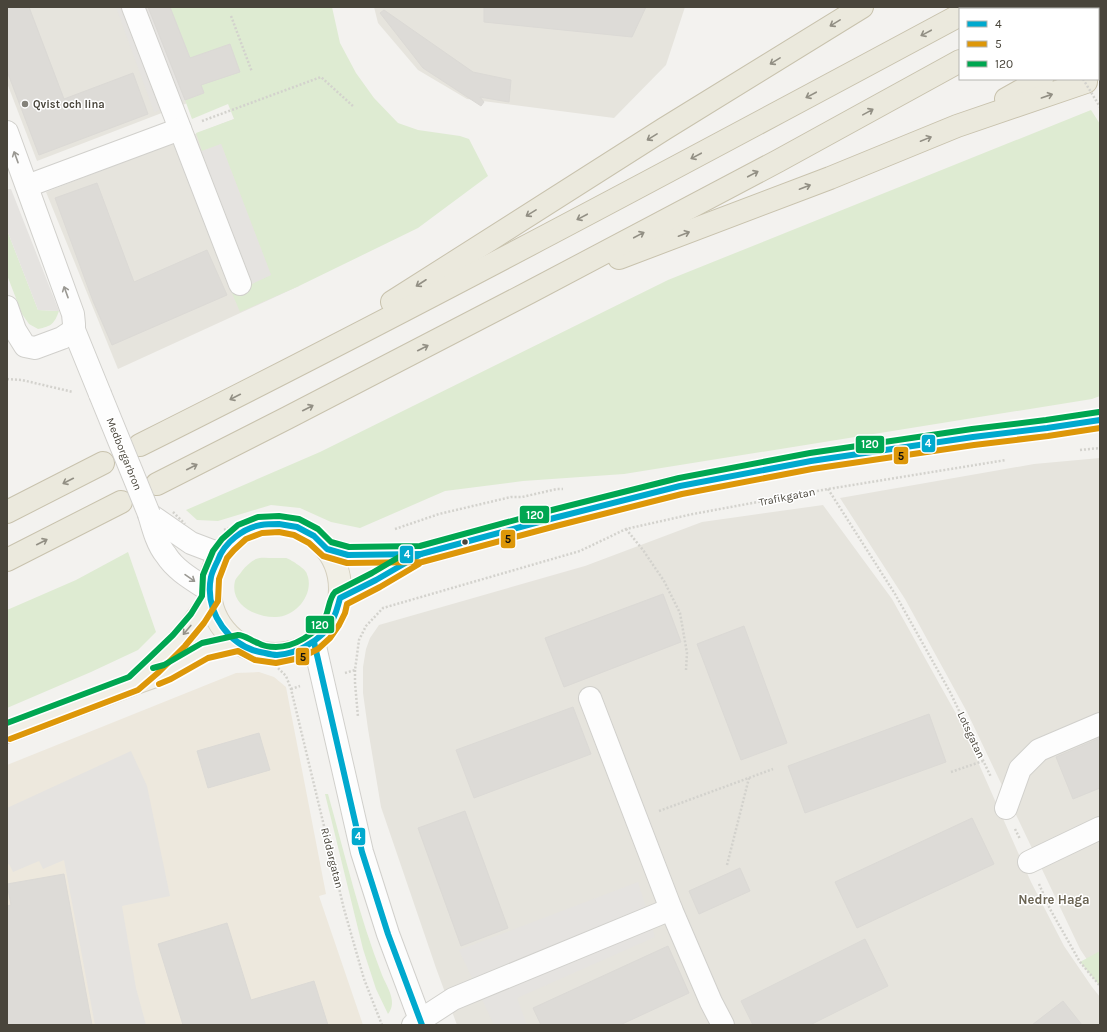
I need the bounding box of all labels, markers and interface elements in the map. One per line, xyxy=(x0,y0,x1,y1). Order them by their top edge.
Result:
legend xyxy=(959,8,1099,80)
text: 4 xyxy=(995,17,1002,31)
one-way arrow xyxy=(829,20,841,28)
one-way arrow xyxy=(920,30,932,38)
text: 5 xyxy=(995,37,1002,51)
one-way arrow xyxy=(769,57,781,65)
text: 120 xyxy=(995,57,1013,71)
one-way arrow xyxy=(805,91,817,99)
one-way arrow xyxy=(1041,91,1053,99)
place label: Qvist och lina xyxy=(33,98,105,111)
marker: Qvist och lina xyxy=(20,99,30,109)
one-way arrow xyxy=(861,107,873,115)
one-way arrow xyxy=(647,132,658,141)
one-way arrow xyxy=(920,135,932,142)
one-way arrow xyxy=(12,152,20,164)
one-way arrow xyxy=(691,153,703,160)
one-way arrow xyxy=(747,170,759,177)
one-way arrow xyxy=(799,183,811,191)
one-way arrow xyxy=(525,210,537,218)
one-way arrow xyxy=(576,214,588,221)
one-way arrow xyxy=(678,229,690,237)
one-way arrow xyxy=(632,231,644,238)
one-way arrow xyxy=(416,279,427,287)
one-way arrow xyxy=(61,287,69,299)
one-way arrow xyxy=(417,343,429,351)
one-way arrow xyxy=(229,394,241,402)
one-way arrow xyxy=(302,403,314,411)
street label: Medborgarbron xyxy=(104,416,144,492)
line badge: 4 xyxy=(921,434,936,453)
line badge: 120 xyxy=(855,435,885,454)
text: 4 xyxy=(925,437,932,450)
text: 120 xyxy=(861,438,879,451)
line badge: 5 xyxy=(893,446,909,465)
text: 5 xyxy=(898,450,904,463)
one-way arrow xyxy=(186,462,198,470)
one-way arrow xyxy=(63,478,75,485)
street label: Trafikgatan xyxy=(758,485,816,509)
line badge: 120 xyxy=(519,505,550,524)
text: 120 xyxy=(526,509,544,522)
line badge: 5 xyxy=(500,529,516,549)
text: 5 xyxy=(505,533,511,546)
unlabelled marker xyxy=(460,537,470,547)
one-way arrow xyxy=(36,538,48,545)
line badge: 4 xyxy=(399,545,414,564)
text: 4 xyxy=(404,548,411,561)
one-way arrow xyxy=(185,574,196,582)
line badge: 120 xyxy=(305,615,335,634)
text: 120 xyxy=(311,619,329,632)
one-way arrow xyxy=(183,625,192,635)
line badge: 5 xyxy=(295,647,310,666)
text: 5 xyxy=(300,651,306,664)
street label: Lotsgatan xyxy=(955,710,987,760)
street label: Riddargatan xyxy=(318,826,346,890)
line badge: 4 xyxy=(351,827,366,846)
text: 4 xyxy=(355,830,362,843)
district label: Nedre Haga xyxy=(1018,892,1090,907)

